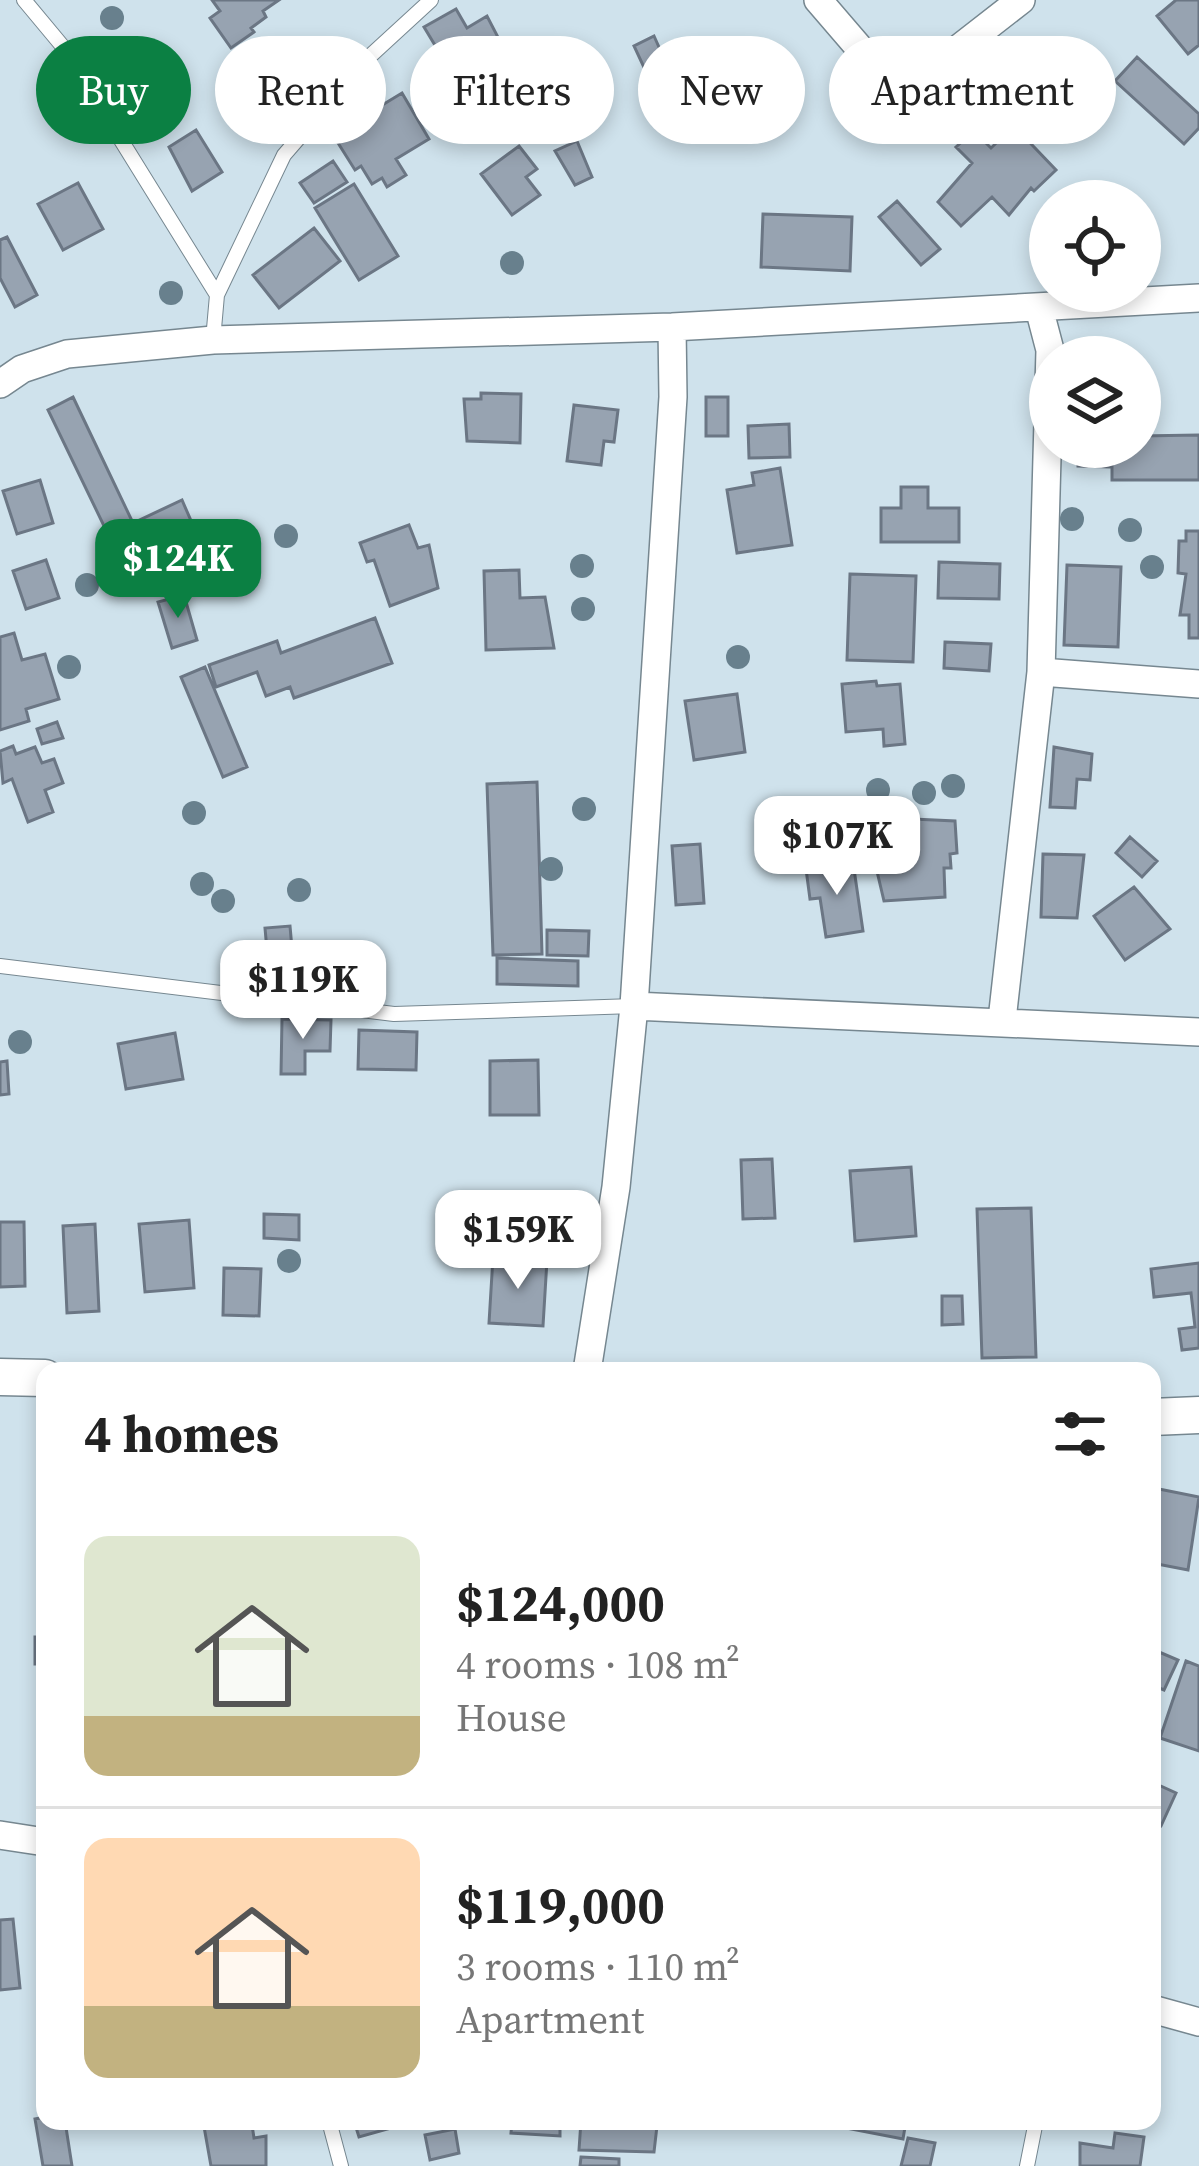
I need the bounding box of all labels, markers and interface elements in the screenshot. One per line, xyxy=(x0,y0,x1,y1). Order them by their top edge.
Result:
chip: Buy xyxy=(36,36,191,144)
chip: Rent xyxy=(215,36,386,144)
chip: Filters xyxy=(410,36,614,144)
chip: New xyxy=(638,36,805,144)
chip: Apartment xyxy=(829,36,1116,144)
map controls xyxy=(1029,180,1161,468)
button: locate xyxy=(1029,180,1161,312)
button: layers xyxy=(1029,336,1161,468)
pin: $124K xyxy=(94,519,262,621)
text: $124K xyxy=(122,531,234,584)
pin: $107K xyxy=(753,796,921,898)
text: $107K xyxy=(781,808,893,861)
pin: $119K xyxy=(219,940,387,1042)
text: $119K xyxy=(247,952,359,1005)
pin: $159K xyxy=(434,1190,602,1292)
text: $159K xyxy=(462,1202,574,1255)
text: 4 homes xyxy=(84,1399,279,1469)
icon: filters xyxy=(1047,1401,1113,1467)
text: $124,000 xyxy=(456,1568,665,1638)
icon: home xyxy=(180,1584,324,1728)
text: 4 rooms · 108 m² xyxy=(456,1638,740,1691)
text: House xyxy=(456,1691,567,1744)
text: $119,000 xyxy=(456,1870,665,1940)
icon: home xyxy=(180,1886,324,2030)
text: 3 rooms · 110 m² xyxy=(456,1940,740,1993)
text: Apartment xyxy=(456,1993,644,2046)

